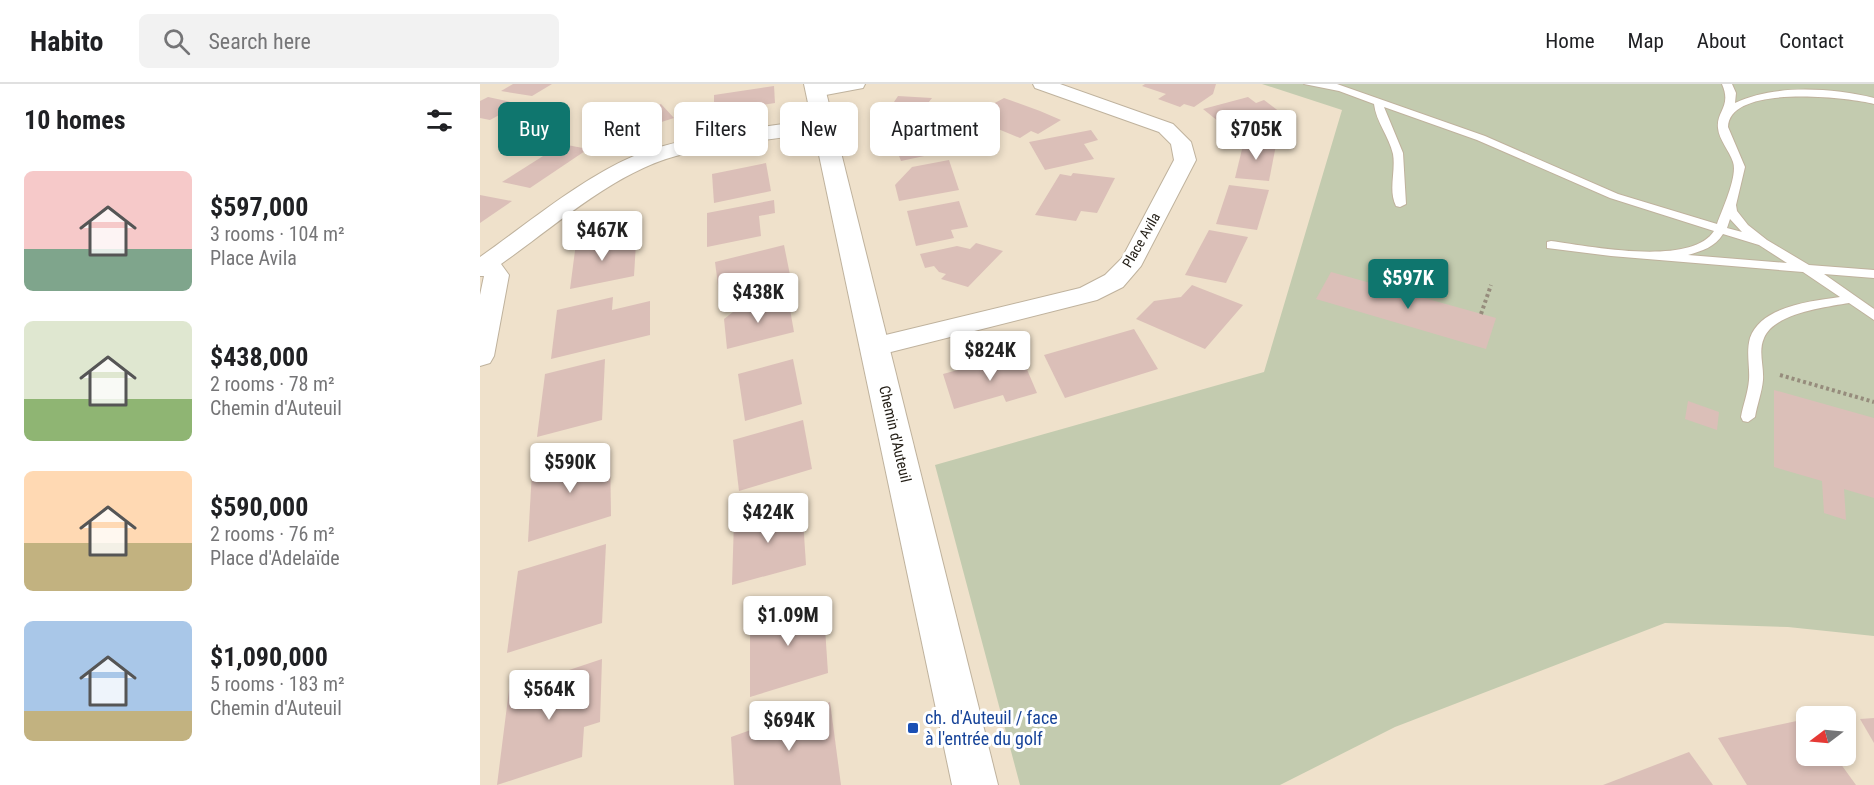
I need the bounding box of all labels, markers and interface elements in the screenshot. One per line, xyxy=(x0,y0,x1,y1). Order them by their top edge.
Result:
search box xyxy=(139,14,559,68)
text: Habito xyxy=(30,25,103,58)
icon: search xyxy=(160,25,193,58)
text: Search here xyxy=(208,29,311,54)
text: Home xyxy=(1545,29,1595,53)
text: Map xyxy=(1628,29,1664,53)
text: About xyxy=(1697,29,1746,53)
text: Contact xyxy=(1779,29,1844,53)
chip: Buy xyxy=(498,102,570,156)
chip: Rent xyxy=(582,102,662,156)
chip: Filters xyxy=(674,102,768,156)
chip: New xyxy=(780,102,858,156)
chip: Apartment xyxy=(870,102,1000,156)
icon: filters xyxy=(423,104,456,137)
text: 10 homes xyxy=(24,105,126,135)
pin: $705K xyxy=(1214,110,1298,161)
text: $705K xyxy=(1230,117,1282,141)
text: $597,000 xyxy=(210,192,308,222)
icon: home xyxy=(72,195,144,267)
street label: Place Avila xyxy=(1119,210,1163,270)
pin: $467K xyxy=(560,211,644,262)
text: $467K xyxy=(576,218,628,242)
text: 3 rooms · 104 m² xyxy=(210,222,345,246)
text: Place Avila xyxy=(210,246,297,270)
pin: $597K xyxy=(1366,259,1450,310)
text: $597K xyxy=(1382,266,1434,290)
pin: $438K xyxy=(716,273,800,324)
text: $438K xyxy=(732,280,784,304)
pin: $824K xyxy=(948,331,1032,382)
text: $824K xyxy=(964,338,1016,362)
text: $438,000 xyxy=(210,342,308,372)
icon: home xyxy=(72,345,144,417)
text: 2 rooms · 78 m² xyxy=(210,372,335,396)
street label: Chemin d'Auteuil xyxy=(875,384,915,484)
text: Chemin d'Auteuil xyxy=(210,396,342,420)
pin: $590K xyxy=(528,443,612,494)
text: $590K xyxy=(544,450,596,474)
text: $590,000 xyxy=(210,492,308,522)
pin: $424K xyxy=(726,493,810,544)
icon: home xyxy=(72,495,144,567)
text: $424K xyxy=(742,500,794,524)
text: 2 rooms · 76 m² xyxy=(210,522,335,546)
text: Place d'Adelaïde xyxy=(210,546,340,570)
pin: $1.09M xyxy=(739,596,837,647)
text: $1.09M xyxy=(757,603,819,627)
text: $1,090,000 xyxy=(210,642,328,672)
icon: home xyxy=(72,645,144,717)
pin: $564K xyxy=(507,670,591,721)
text: 5 rooms · 183 m² xyxy=(210,672,345,696)
text: $564K xyxy=(523,677,575,701)
text: Chemin d'Auteuil xyxy=(210,696,342,720)
pin: $694K xyxy=(747,701,831,752)
north arrow xyxy=(1796,706,1856,766)
map controls xyxy=(1796,706,1856,766)
place label: ch. d'Auteuil / face à l'entrée du golf xyxy=(925,707,1058,749)
text: $694K xyxy=(763,708,815,732)
marker: ch. d'Auteuil / face à l'entrée du golf xyxy=(906,721,920,735)

